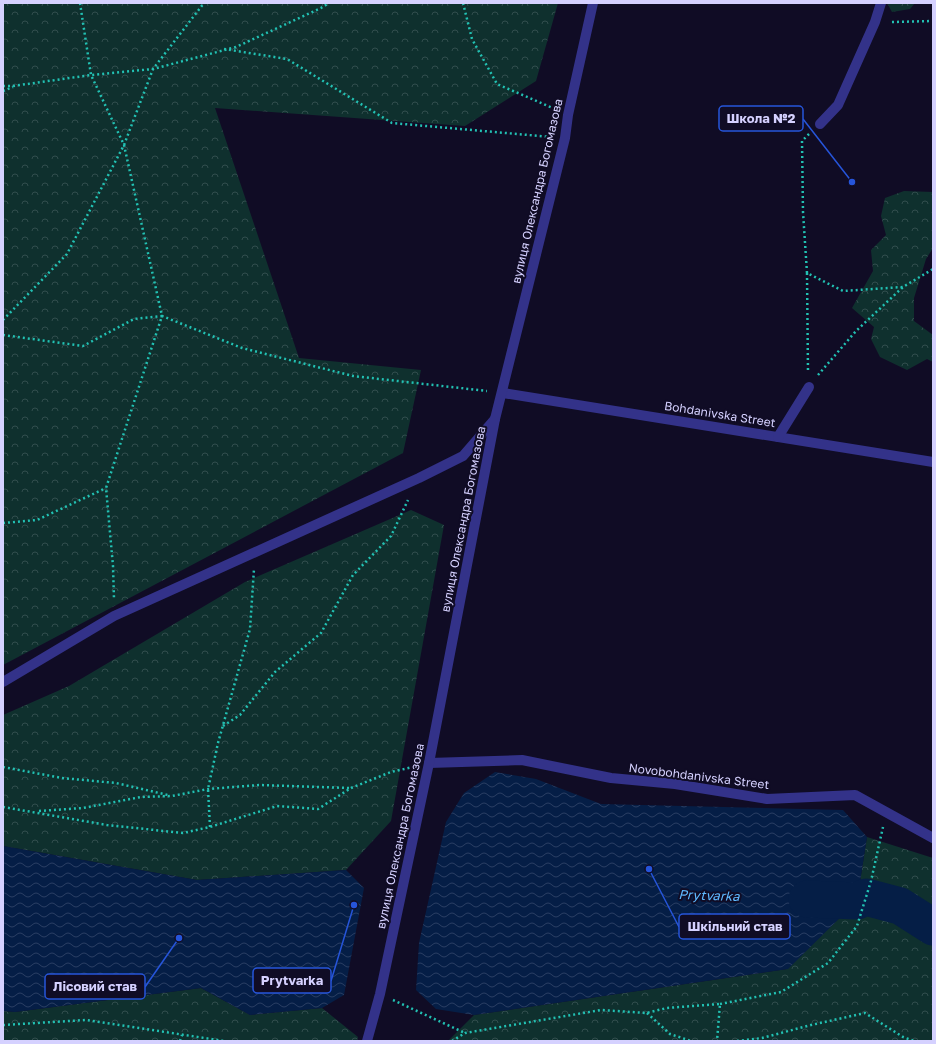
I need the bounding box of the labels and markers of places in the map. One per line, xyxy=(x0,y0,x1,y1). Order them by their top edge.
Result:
callout: Школа №2 xyxy=(719,106,803,131)
callout: Шкільний став xyxy=(679,914,790,939)
callout: Prytvarka xyxy=(253,968,331,993)
callout: Лісовий став xyxy=(45,974,145,999)

